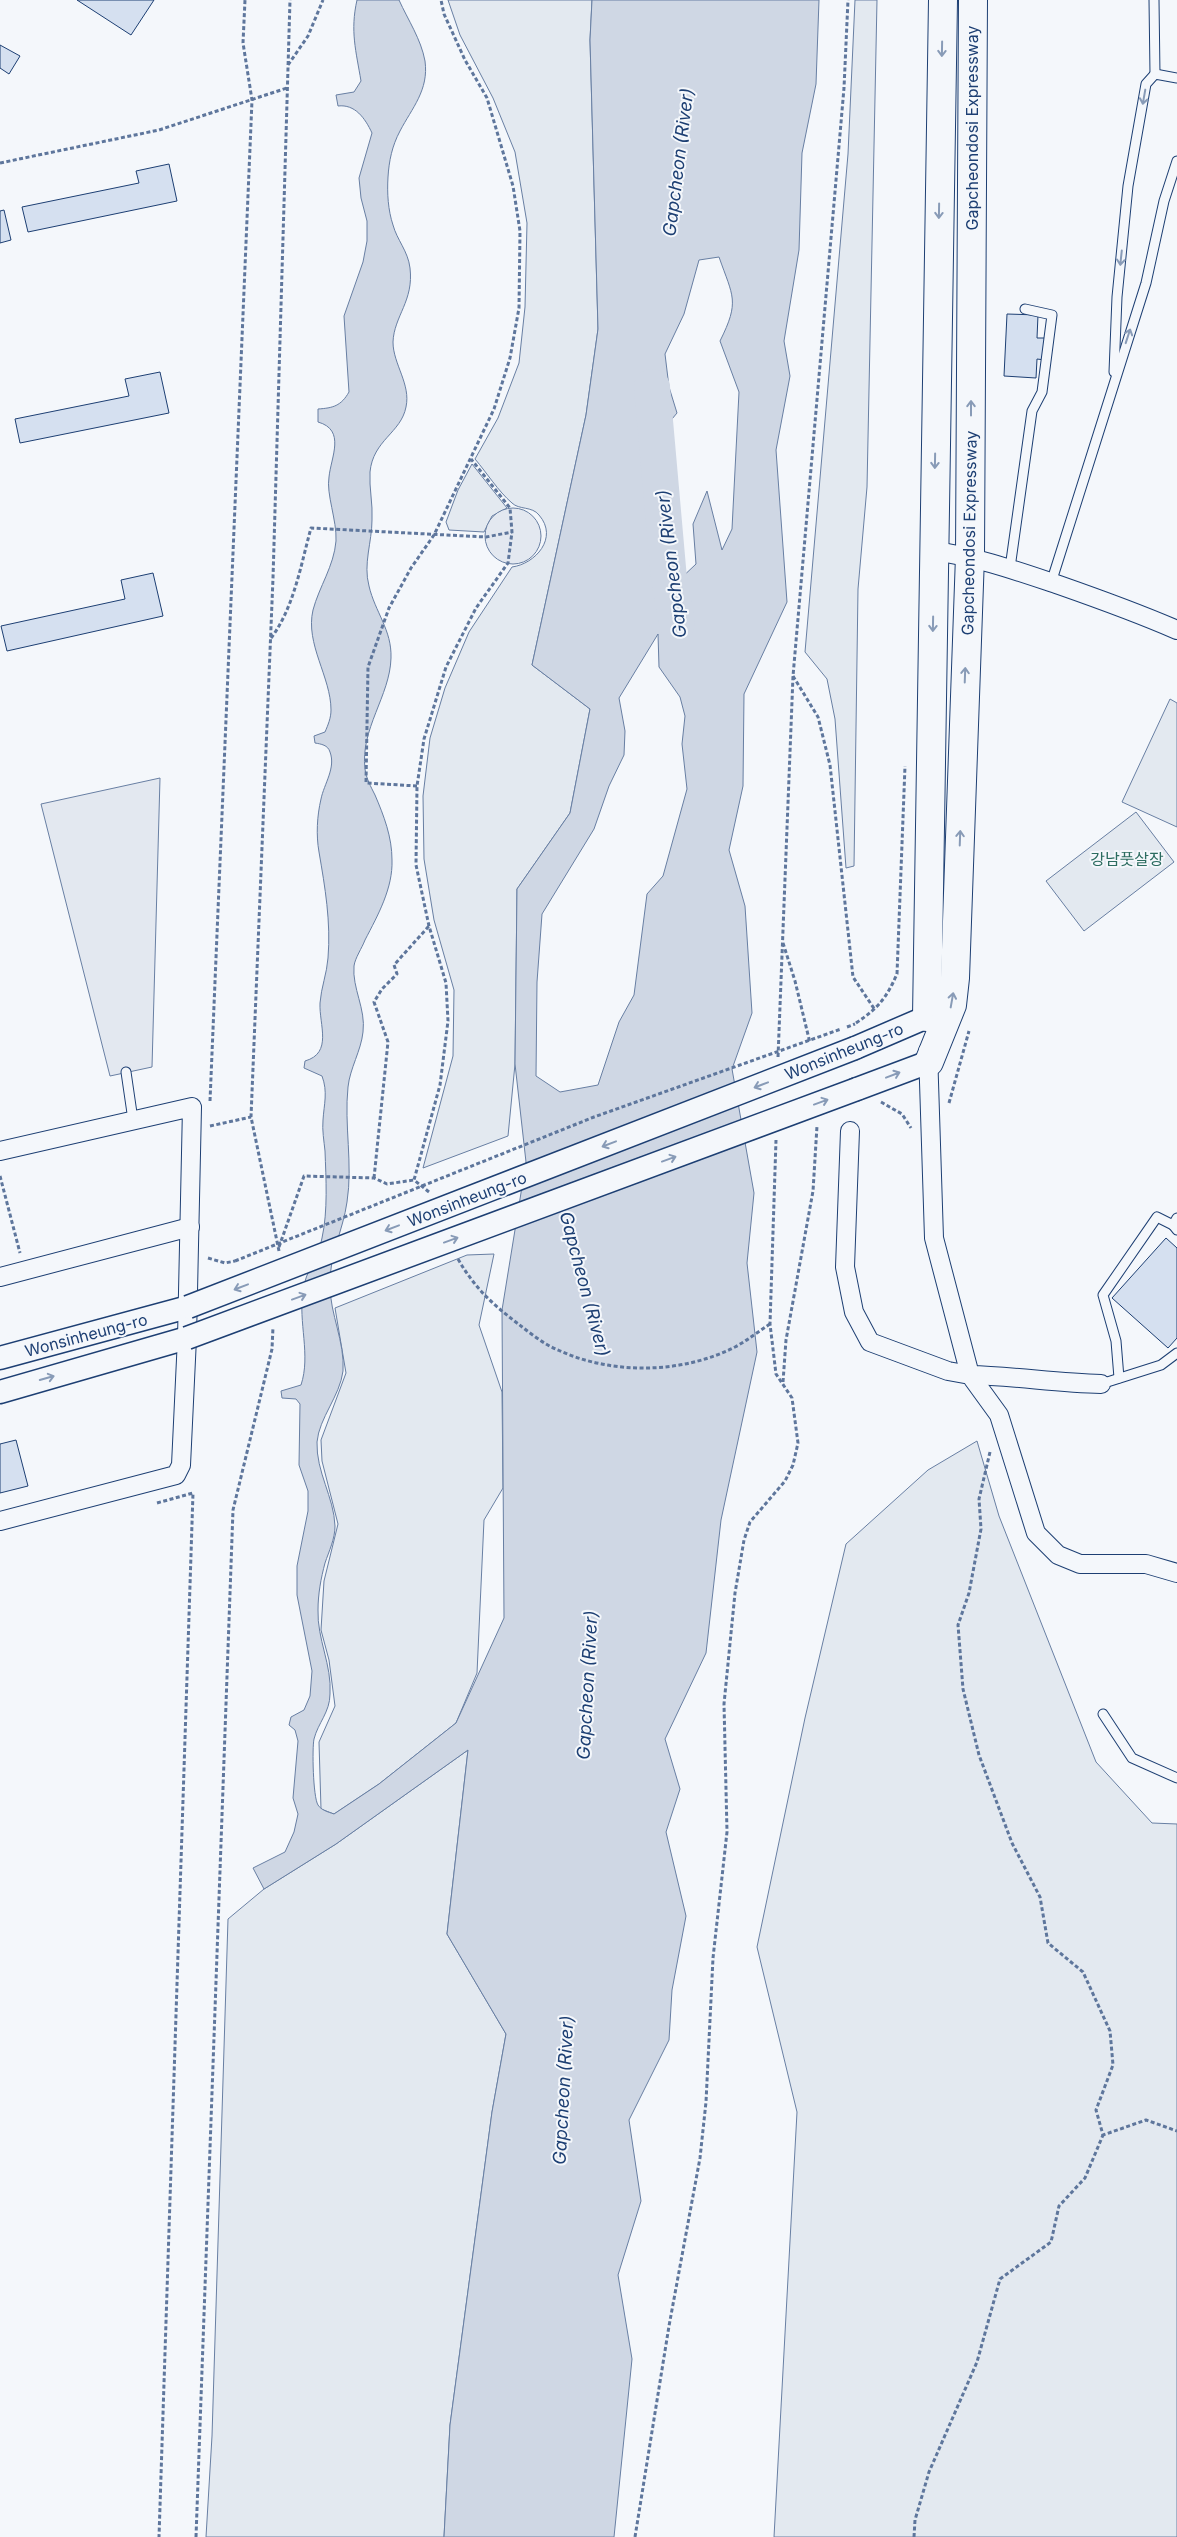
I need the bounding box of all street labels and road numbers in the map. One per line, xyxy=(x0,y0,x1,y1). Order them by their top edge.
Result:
street label: Gapcheondosi Expressway xyxy=(962,26,982,230)
street label: Gapcheondosi Expressway xyxy=(957,430,981,636)
street label: Wonsinheung-ro xyxy=(782,1018,906,1084)
street label: Wonsinheung-ro xyxy=(405,1167,529,1231)
street label: Wonsinheung-ro xyxy=(23,1309,149,1361)

